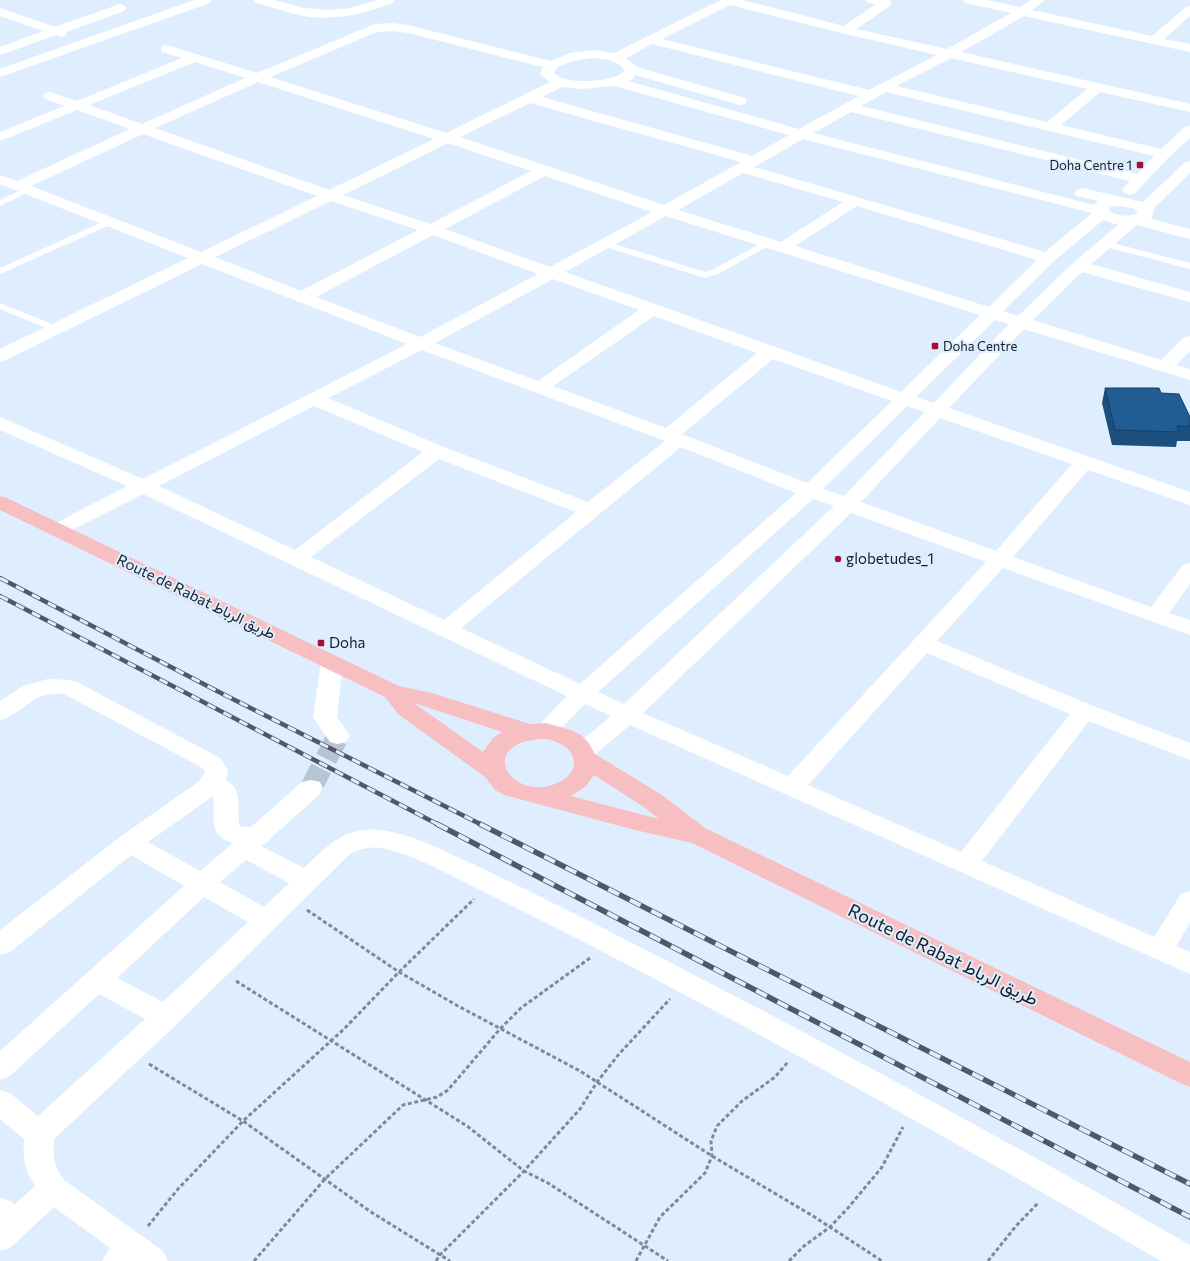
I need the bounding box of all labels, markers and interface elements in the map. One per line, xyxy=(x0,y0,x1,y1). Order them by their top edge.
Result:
place label: Doha Centre 1 xyxy=(1050,157,1132,173)
marker: Doha Centre 1 xyxy=(1135,160,1145,170)
place label: Doha Centre xyxy=(943,338,1018,354)
marker: Doha Centre xyxy=(930,341,940,351)
place label: globetudes_1 xyxy=(846,549,934,567)
street label: Route de Rabat طريق الرباط xyxy=(113,550,279,644)
marker: globetudes_1 xyxy=(833,554,843,564)
place label: Doha xyxy=(329,633,365,651)
marker: Doha xyxy=(316,638,326,648)
street label: Route de Rabat طريق الرباط xyxy=(844,898,1042,1011)

